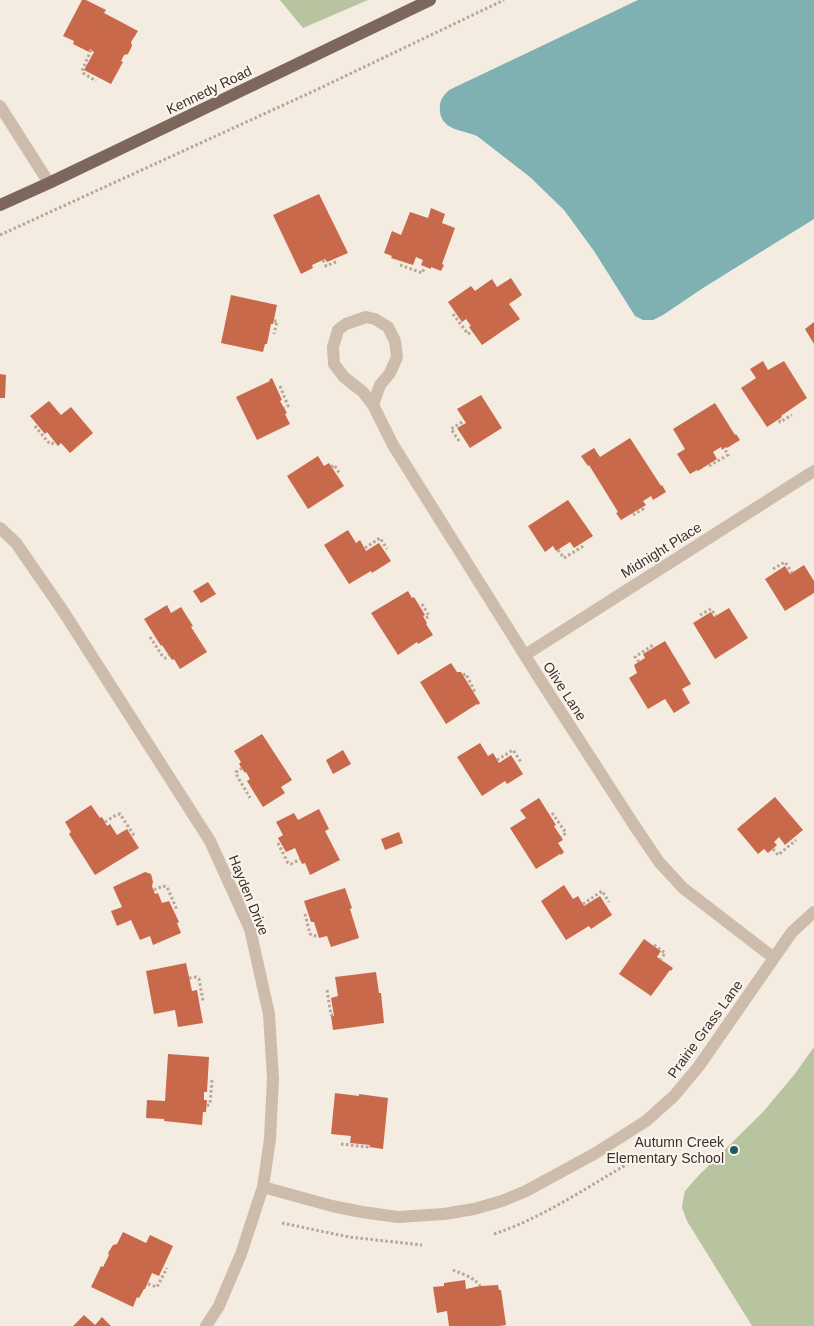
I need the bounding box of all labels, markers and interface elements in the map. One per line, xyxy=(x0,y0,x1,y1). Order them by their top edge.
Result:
street label: Kennedy Road xyxy=(164,63,254,117)
street label: Midnight Place xyxy=(618,519,704,581)
street label: Olive Lane xyxy=(540,659,590,724)
street label: Hayden Drive xyxy=(226,853,272,938)
street label: Prairie Grass Lane xyxy=(664,977,746,1081)
place label: Autumn Creek Elementary School xyxy=(606,1134,725,1166)
marker: Autumn Creek Elementary School xyxy=(728,1144,740,1156)

